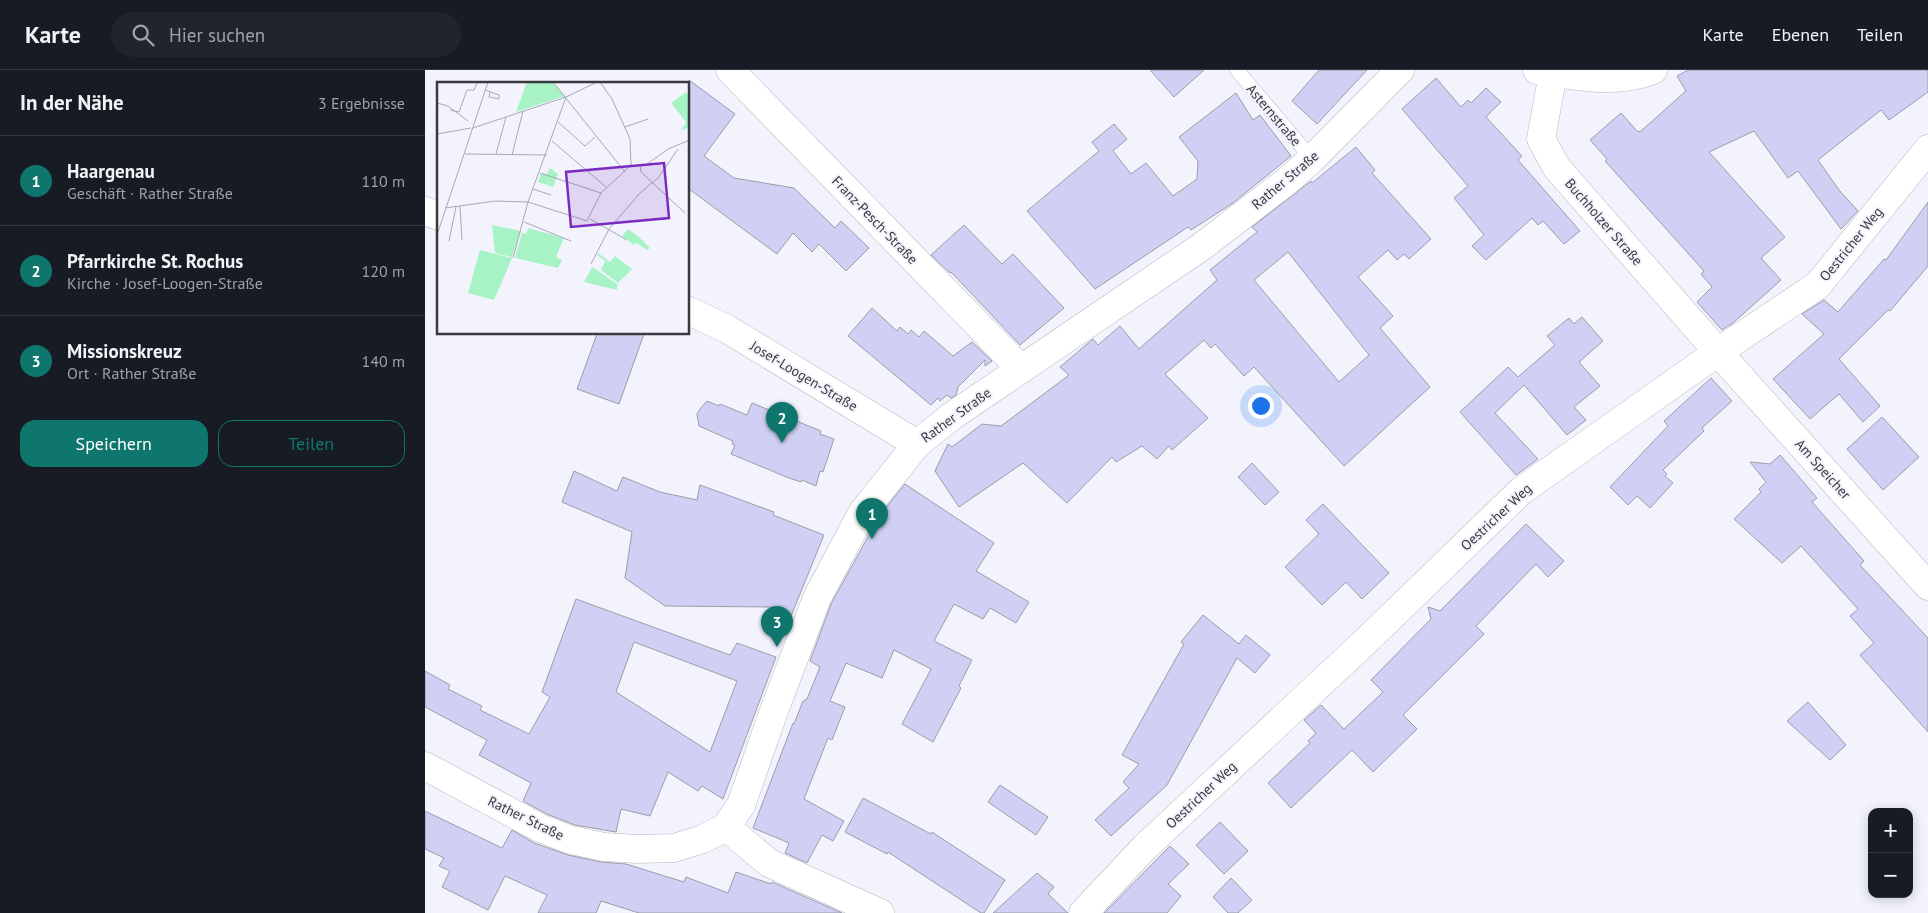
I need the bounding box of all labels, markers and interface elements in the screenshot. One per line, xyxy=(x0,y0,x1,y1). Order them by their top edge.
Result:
search box xyxy=(111,12,461,57)
text: Karte xyxy=(25,19,81,50)
icon: search xyxy=(129,21,157,49)
text: Hier suchen xyxy=(169,23,265,47)
text: Karte xyxy=(1703,23,1744,46)
text: Ebenen xyxy=(1772,23,1829,46)
text: Teilen xyxy=(1857,23,1903,46)
street label: Asternstraße xyxy=(1243,80,1305,150)
inset map xyxy=(437,82,690,335)
text: In der Nähe xyxy=(20,89,124,116)
text: 3 Ergebnisse xyxy=(318,93,405,113)
street label: Rather Straße xyxy=(1248,147,1322,213)
text: Haargenau xyxy=(67,159,155,183)
text: 1 xyxy=(31,171,41,191)
text: 110 m xyxy=(362,171,405,191)
street label: Franz-Pesch-Straße xyxy=(828,172,922,268)
street label: Buchholzer Straße xyxy=(1561,175,1647,269)
text: Geschäft · Rather Straße xyxy=(67,183,233,203)
street label: Oestricher Weg xyxy=(1815,203,1887,285)
text: Pfarrkirche St. Rochus xyxy=(67,249,243,273)
text: 2 xyxy=(31,261,41,281)
text: 120 m xyxy=(362,261,405,281)
text: Kirche · Josef-Loogen-Straße xyxy=(67,273,263,293)
street label: Josef-Loogen-Straße xyxy=(746,336,861,415)
text: Missionskreuz xyxy=(67,339,182,363)
text: 3 xyxy=(31,351,41,371)
text: 140 m xyxy=(362,351,405,371)
text: Ort · Rather Straße xyxy=(67,363,196,383)
street label: Rather Straße xyxy=(917,383,995,447)
your location xyxy=(1248,393,1274,419)
pin: 2 xyxy=(766,402,798,443)
button: Speichern xyxy=(20,420,208,467)
button: Teilen xyxy=(218,420,405,467)
street label: Am Speicher xyxy=(1791,435,1855,503)
street label: Oestricher Weg xyxy=(1457,480,1535,554)
pin: 1 xyxy=(856,498,888,539)
pin: 3 xyxy=(761,606,793,647)
street label: Oestricher Weg xyxy=(1162,758,1240,832)
street label: Rather Straße xyxy=(485,792,567,844)
map controls xyxy=(1868,808,1913,898)
button: + xyxy=(1868,808,1913,853)
button: − xyxy=(1868,853,1913,898)

